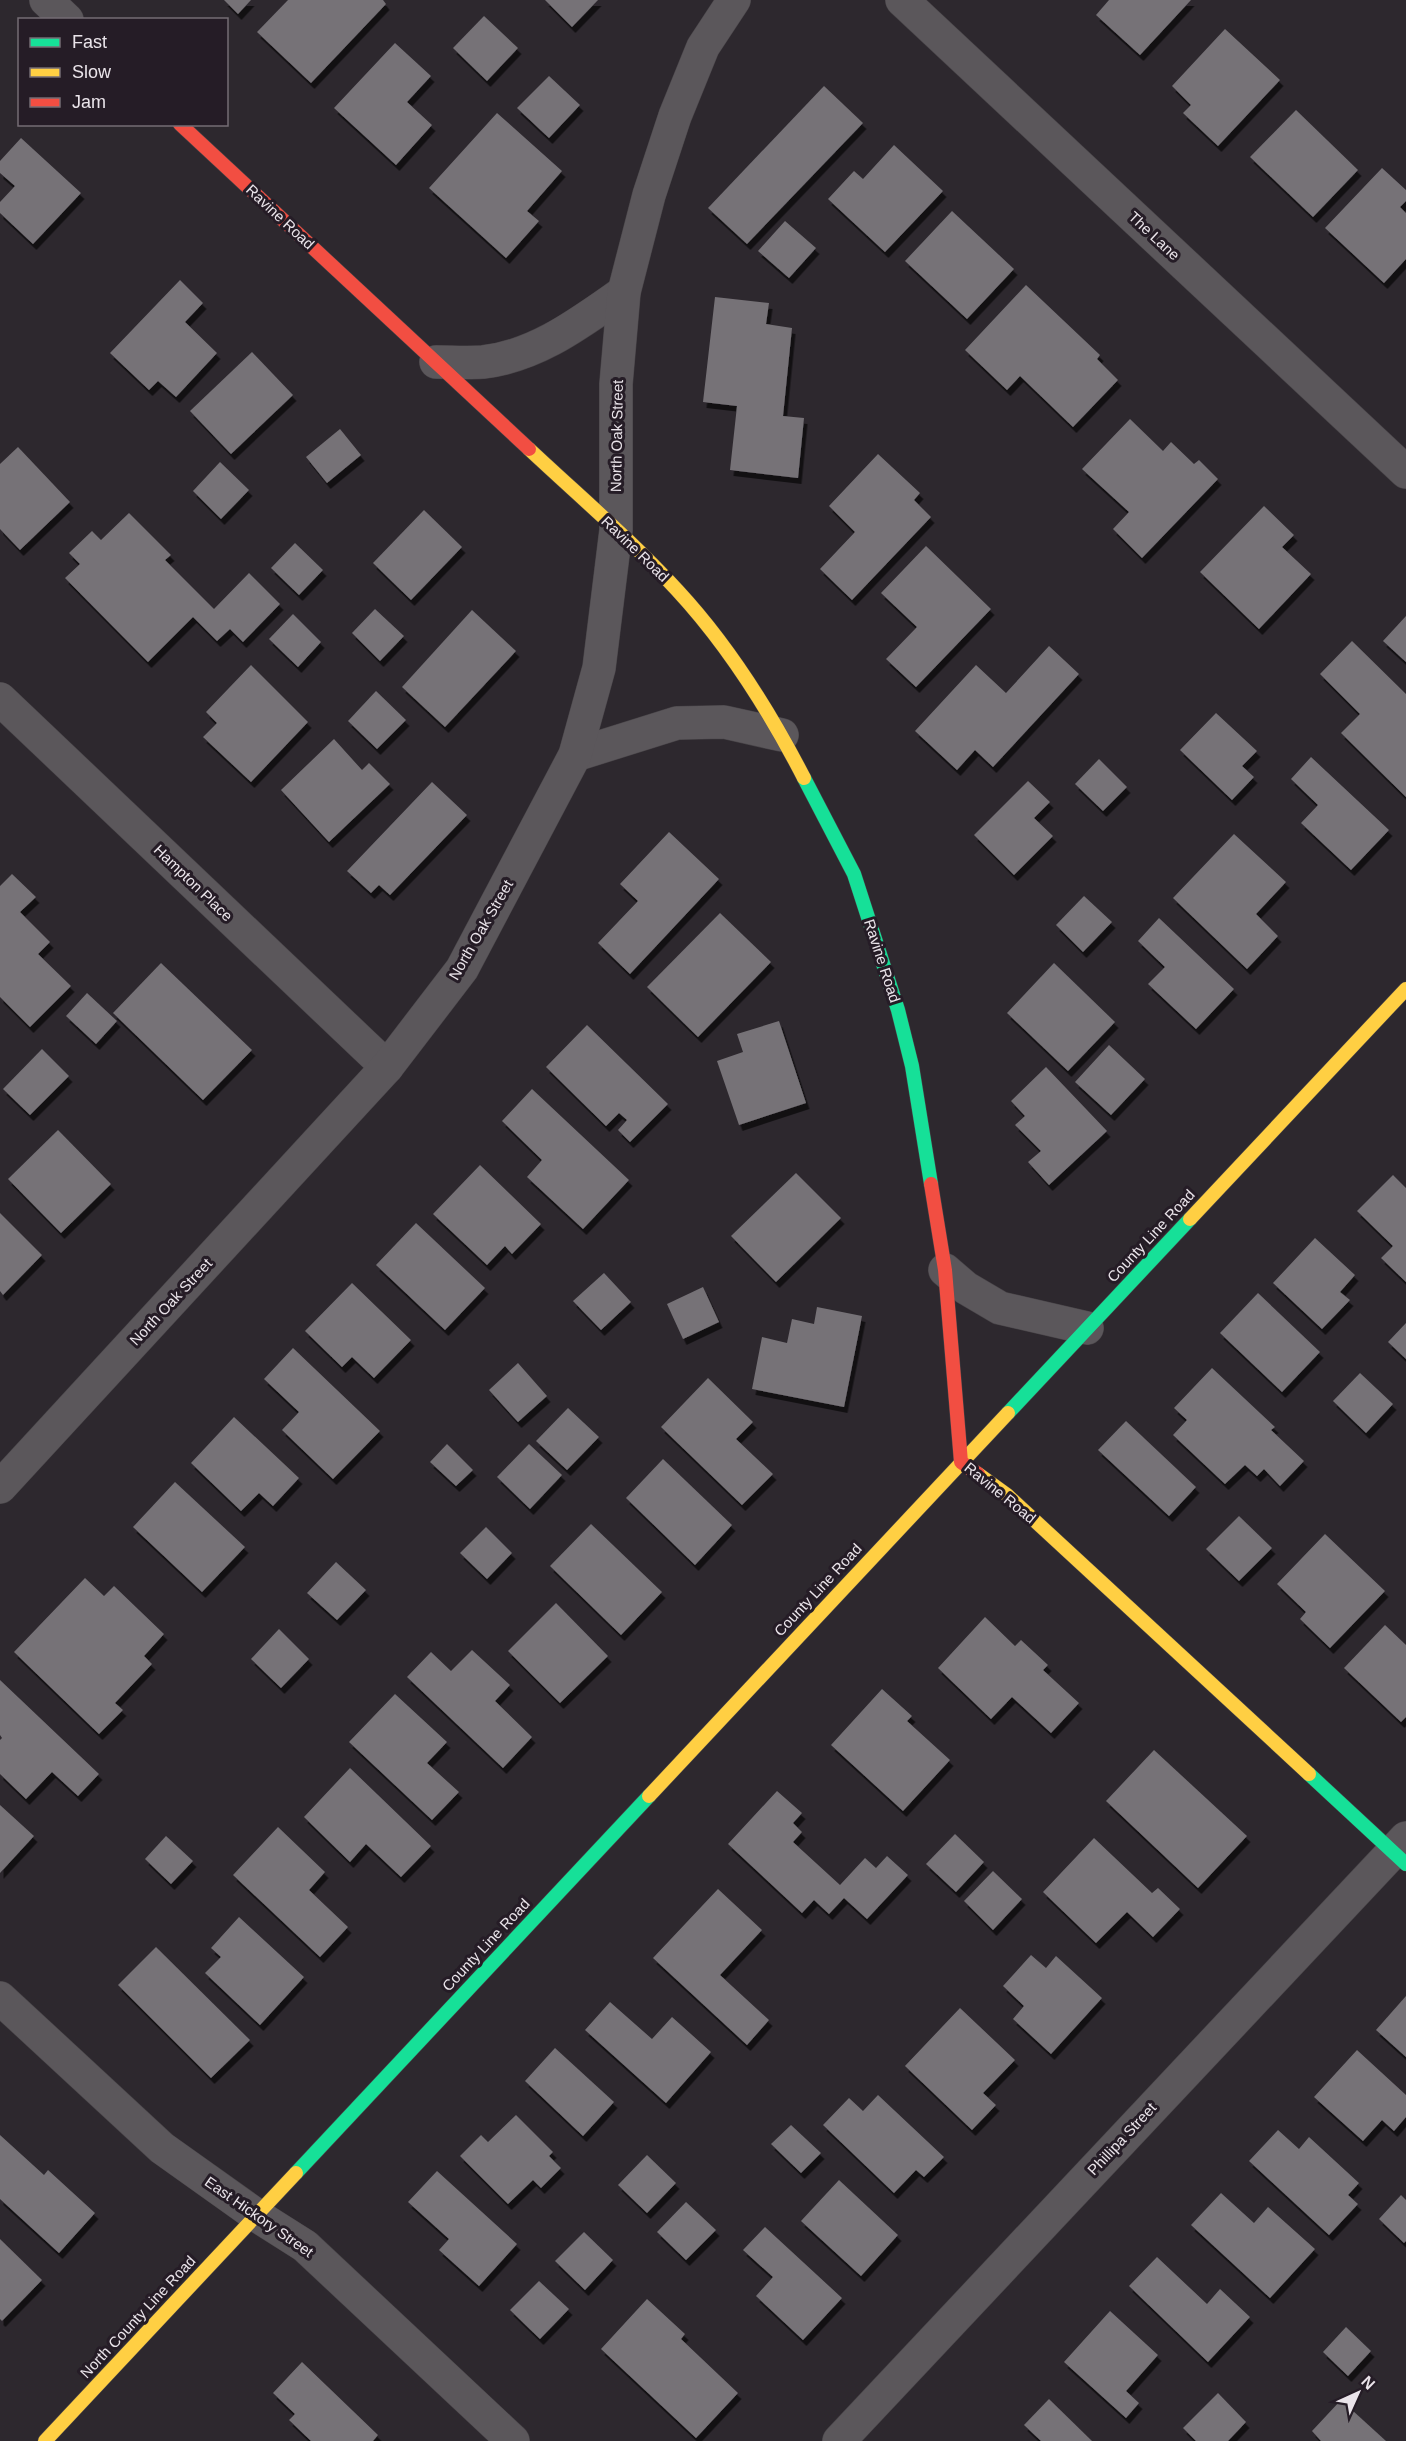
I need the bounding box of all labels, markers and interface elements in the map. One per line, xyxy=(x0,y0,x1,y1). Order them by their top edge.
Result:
legend xyxy=(18,18,228,126)
text: Fast xyxy=(72,32,107,52)
text: Slow xyxy=(72,62,112,82)
text: Jam xyxy=(72,92,106,112)
street label: Ravine Road xyxy=(243,181,318,252)
street label: The Lane xyxy=(1125,208,1183,263)
street label: North Oak Street xyxy=(607,379,626,492)
street label: Ravine Road xyxy=(598,512,672,585)
street label: Hampton Place xyxy=(151,841,236,924)
street label: North Oak Street xyxy=(445,876,516,983)
street label: Ravine Road xyxy=(861,917,904,1005)
street label: County Line Road xyxy=(1103,1186,1198,1285)
street label: North Oak Street xyxy=(126,1254,216,1349)
street label: Ravine Road xyxy=(961,1459,1039,1527)
street label: County Line Road xyxy=(770,1540,865,1639)
street label: County Line Road xyxy=(438,1895,533,1994)
street label: Phillipa Street xyxy=(1084,2098,1160,2178)
street label: East Hickory Street xyxy=(202,2173,317,2261)
street label: North County Line Road xyxy=(77,2252,199,2381)
north arrow xyxy=(1328,2363,1388,2423)
text: N xyxy=(1358,2373,1378,2393)

